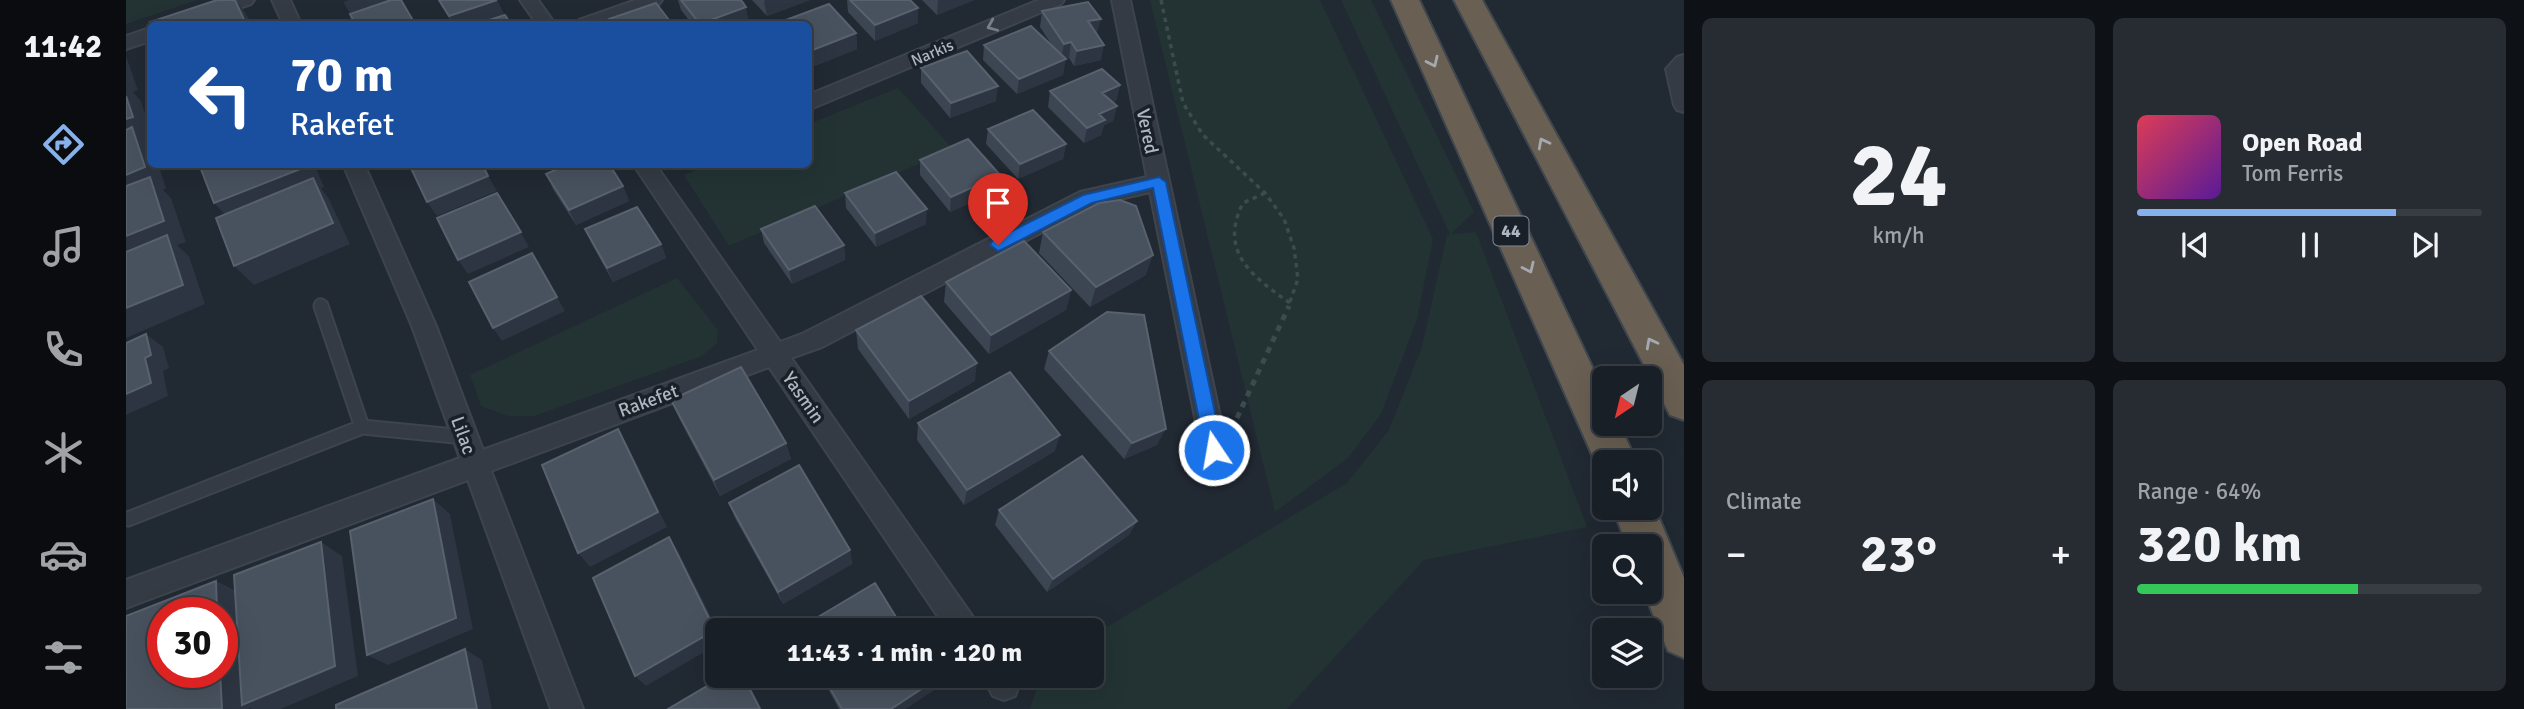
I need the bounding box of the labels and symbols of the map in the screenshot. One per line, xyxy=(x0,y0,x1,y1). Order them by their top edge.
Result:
one-way arrow xyxy=(986,18,999,32)
street label: Narkis xyxy=(908,35,957,71)
one-way arrow xyxy=(1425,55,1439,67)
street label: Vered xyxy=(1131,106,1164,156)
one-way arrow xyxy=(1538,138,1551,150)
pin xyxy=(968,173,1028,245)
road number: 44 xyxy=(1494,216,1528,246)
one-way arrow xyxy=(1521,261,1535,274)
one-way arrow xyxy=(1646,337,1660,350)
north arrow xyxy=(1592,366,1662,436)
street label: Yasmin xyxy=(777,367,829,428)
street label: Rakefet xyxy=(615,379,682,423)
street label: Lilac xyxy=(445,413,481,458)
position arrow xyxy=(1177,413,1251,487)
speed limit sign: 30 xyxy=(147,597,238,688)

